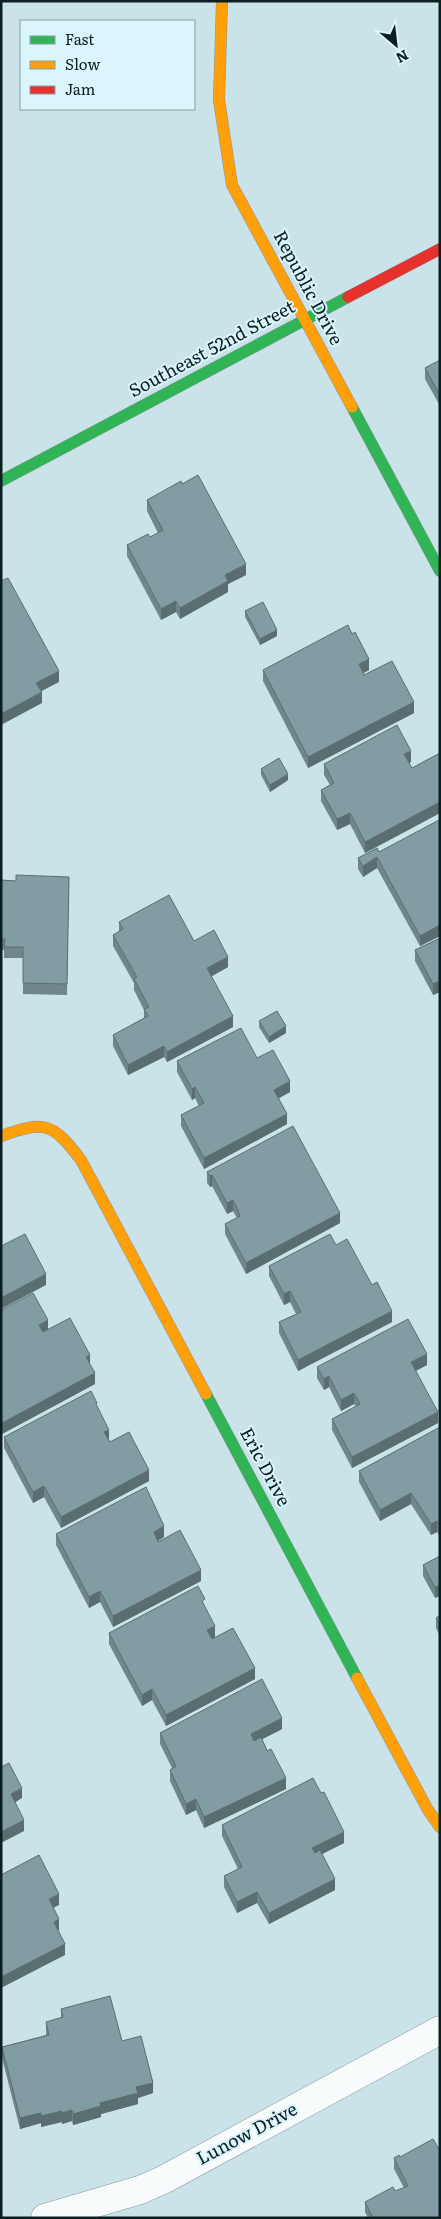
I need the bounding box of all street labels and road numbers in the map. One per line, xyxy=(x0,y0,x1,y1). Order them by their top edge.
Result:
street label: Republic Drive xyxy=(268,225,351,349)
street label: Southeast 52nd Street xyxy=(123,292,300,403)
street label: Eric Drive xyxy=(234,1422,298,1511)
street label: Lunow Drive xyxy=(191,2095,302,2171)

